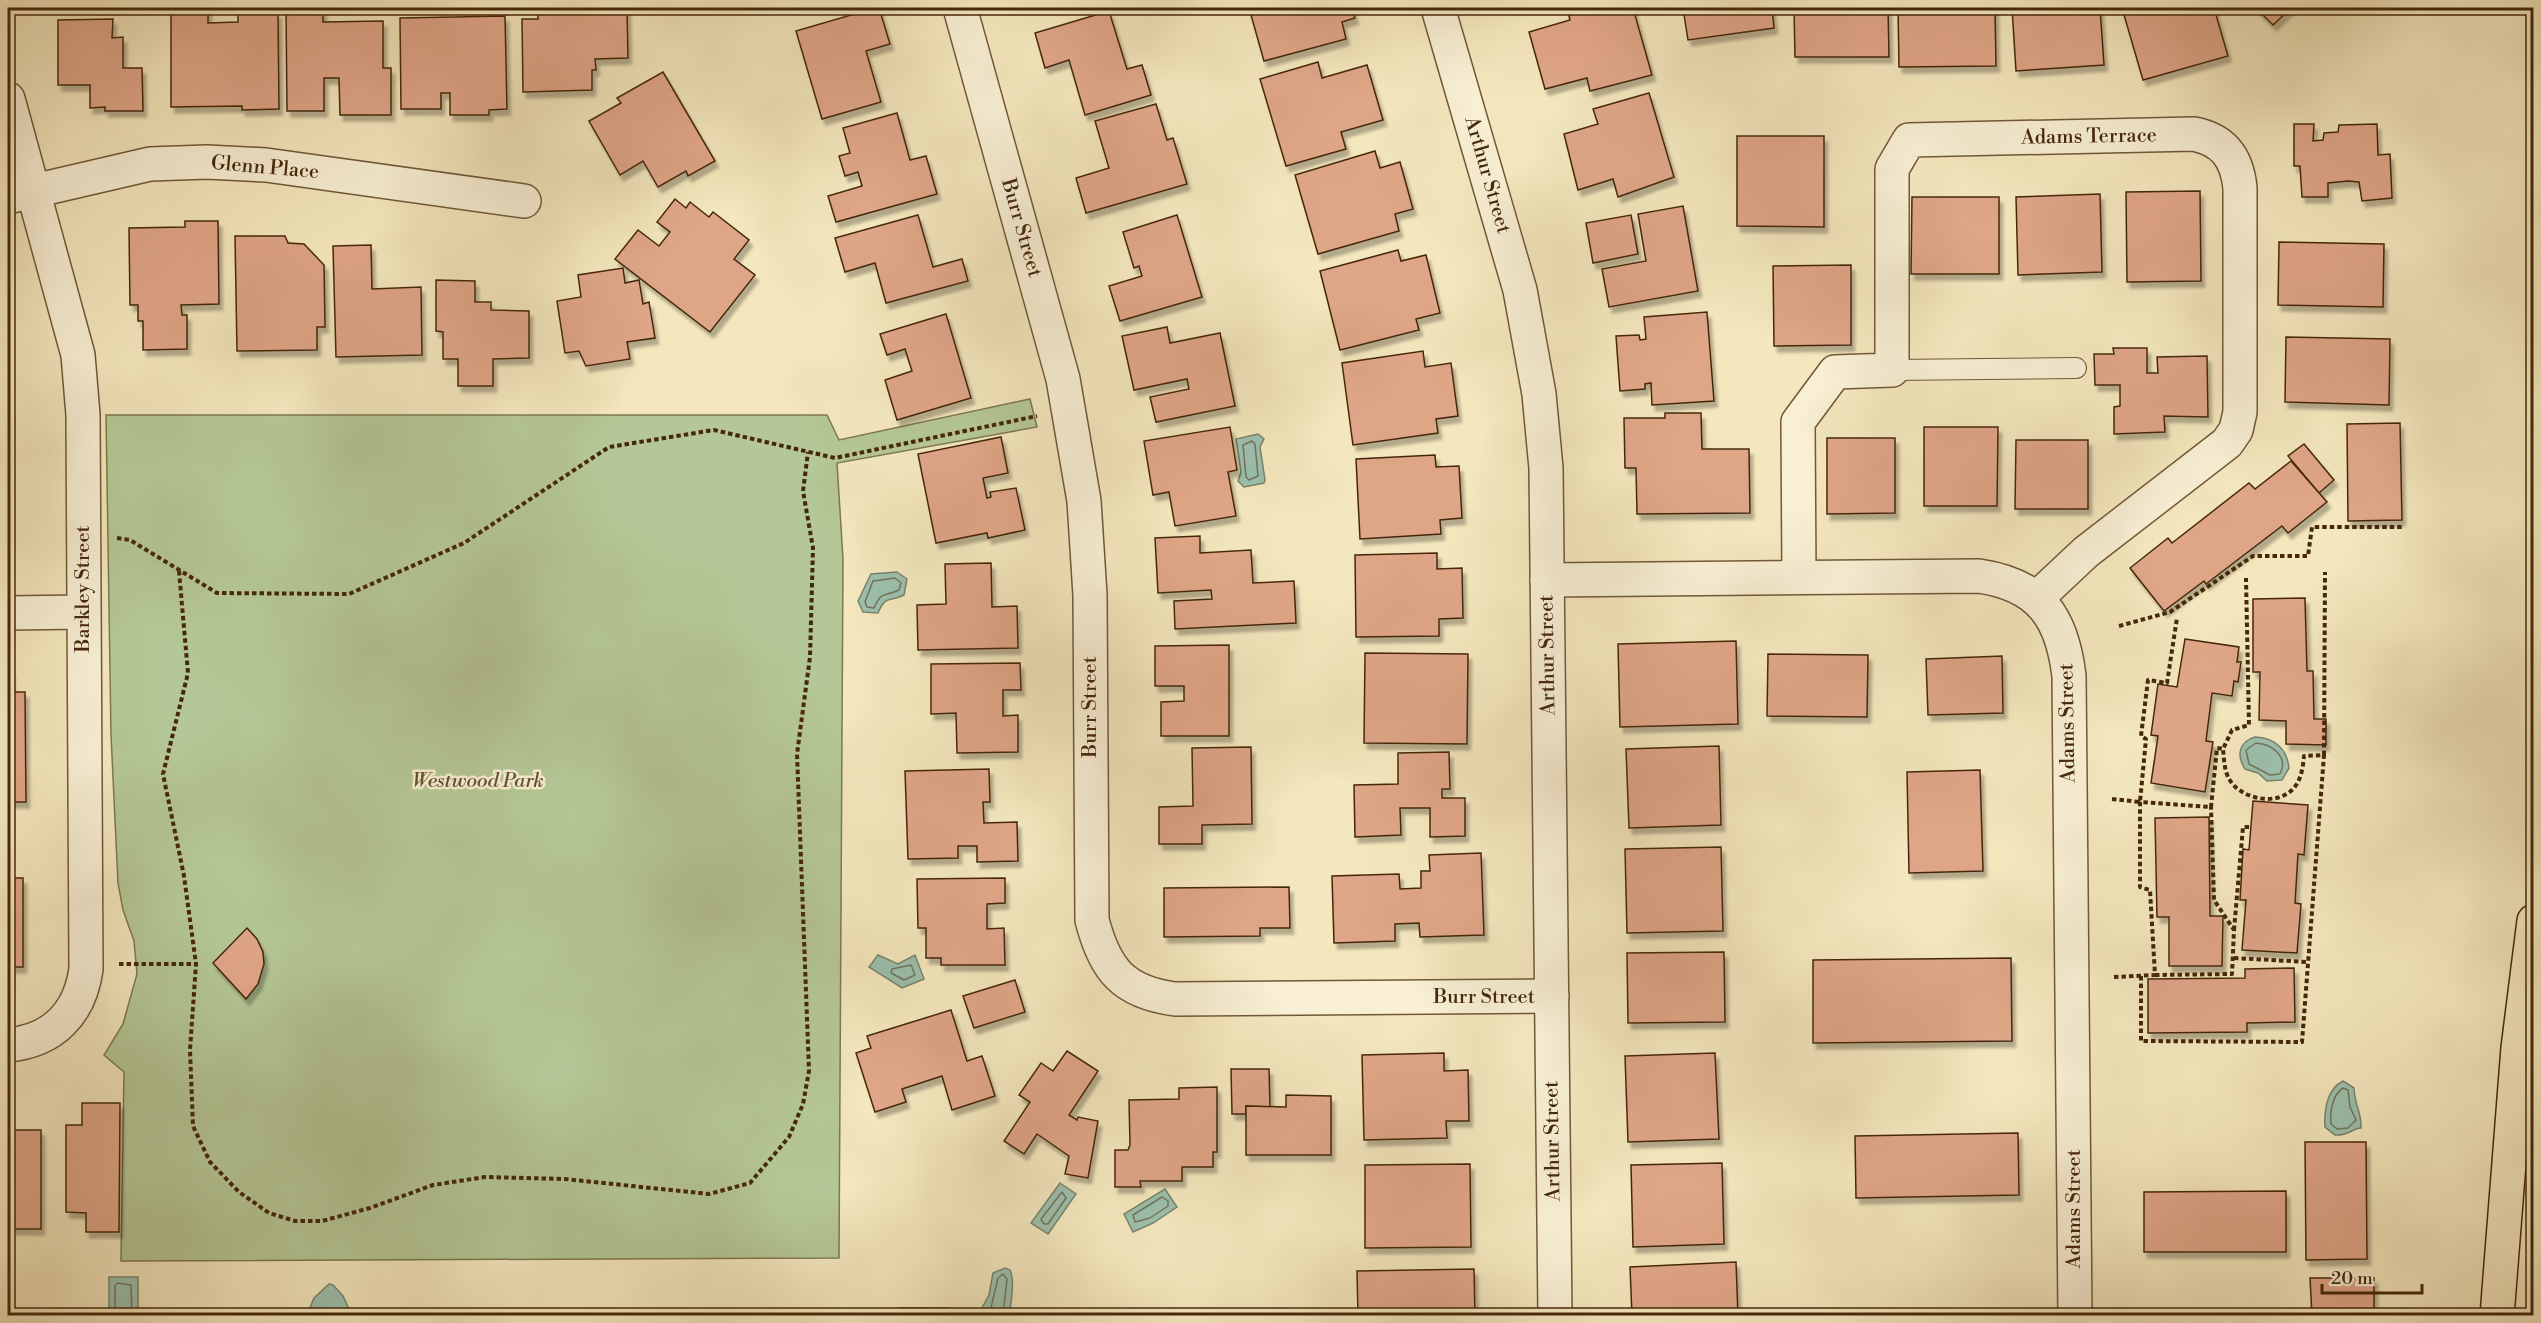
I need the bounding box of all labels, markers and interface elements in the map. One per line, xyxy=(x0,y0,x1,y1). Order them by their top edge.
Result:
street label: Arthur Street xyxy=(1458,113,1516,236)
street label: Adams Terrace xyxy=(2020,123,2157,151)
street label: Glenn Place xyxy=(210,151,320,185)
street label: Burr Street xyxy=(995,175,1047,280)
street label: Barkley Street xyxy=(71,525,96,654)
street label: Arthur Street xyxy=(1534,594,1562,717)
street label: Burr Street xyxy=(1078,656,1103,759)
street label: Adams Street xyxy=(2054,663,2082,784)
park label: Westwood Park xyxy=(412,769,544,794)
street label: Burr Street xyxy=(1432,985,1535,1010)
street label: Arthur Street xyxy=(1539,1080,1567,1203)
street label: Adams Street xyxy=(2062,1149,2087,1270)
scale bar xyxy=(2322,1257,2422,1295)
text: 20 m xyxy=(2331,1267,2373,1290)

